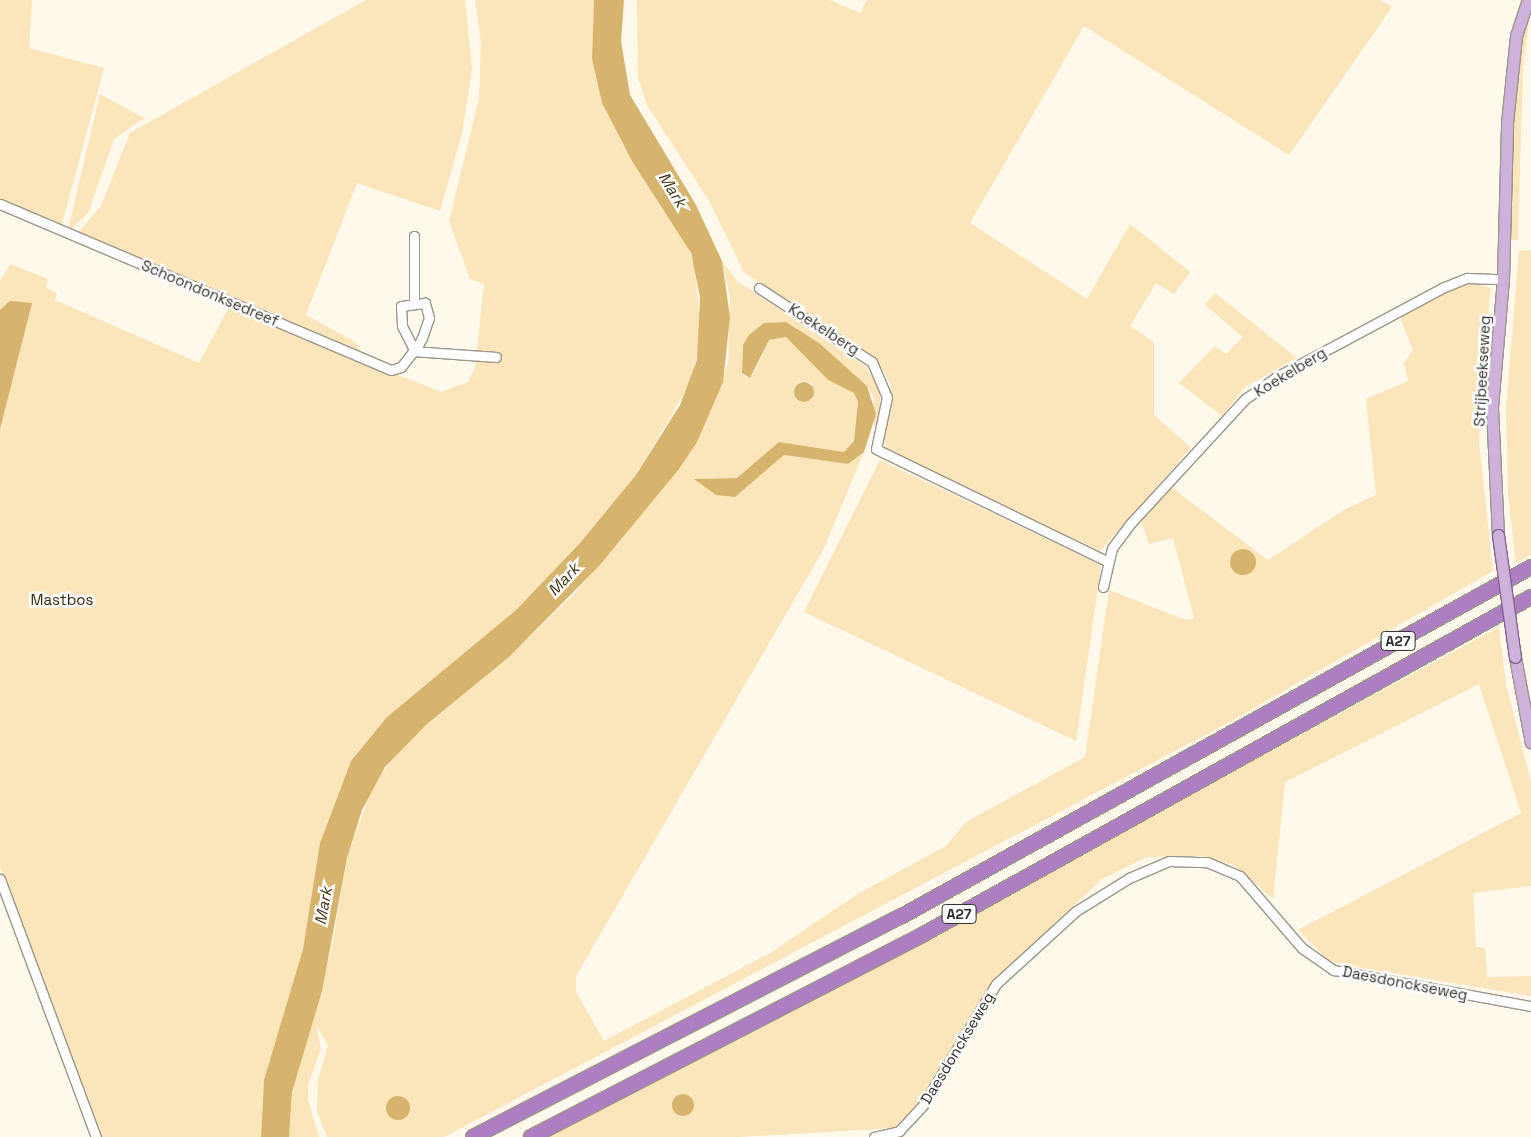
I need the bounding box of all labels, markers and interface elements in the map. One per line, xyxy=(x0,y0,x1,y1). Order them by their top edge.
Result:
water label: Mark xyxy=(654,169,690,211)
street label: Schoondonksedreef xyxy=(139,256,281,330)
street label: Koekelberg xyxy=(785,299,863,359)
street label: Strijbeekseweg xyxy=(1470,315,1494,427)
street label: Koekelberg xyxy=(1251,343,1329,401)
water label: Mark xyxy=(544,560,584,600)
park label: Mastbos xyxy=(30,591,94,609)
road number: A27 xyxy=(1380,630,1416,652)
water label: Mark xyxy=(311,886,337,926)
road number: A27 xyxy=(942,902,976,926)
street label: Daesdonckseweg xyxy=(1341,962,1469,1004)
street label: Daesdonckseweg xyxy=(917,989,997,1107)

